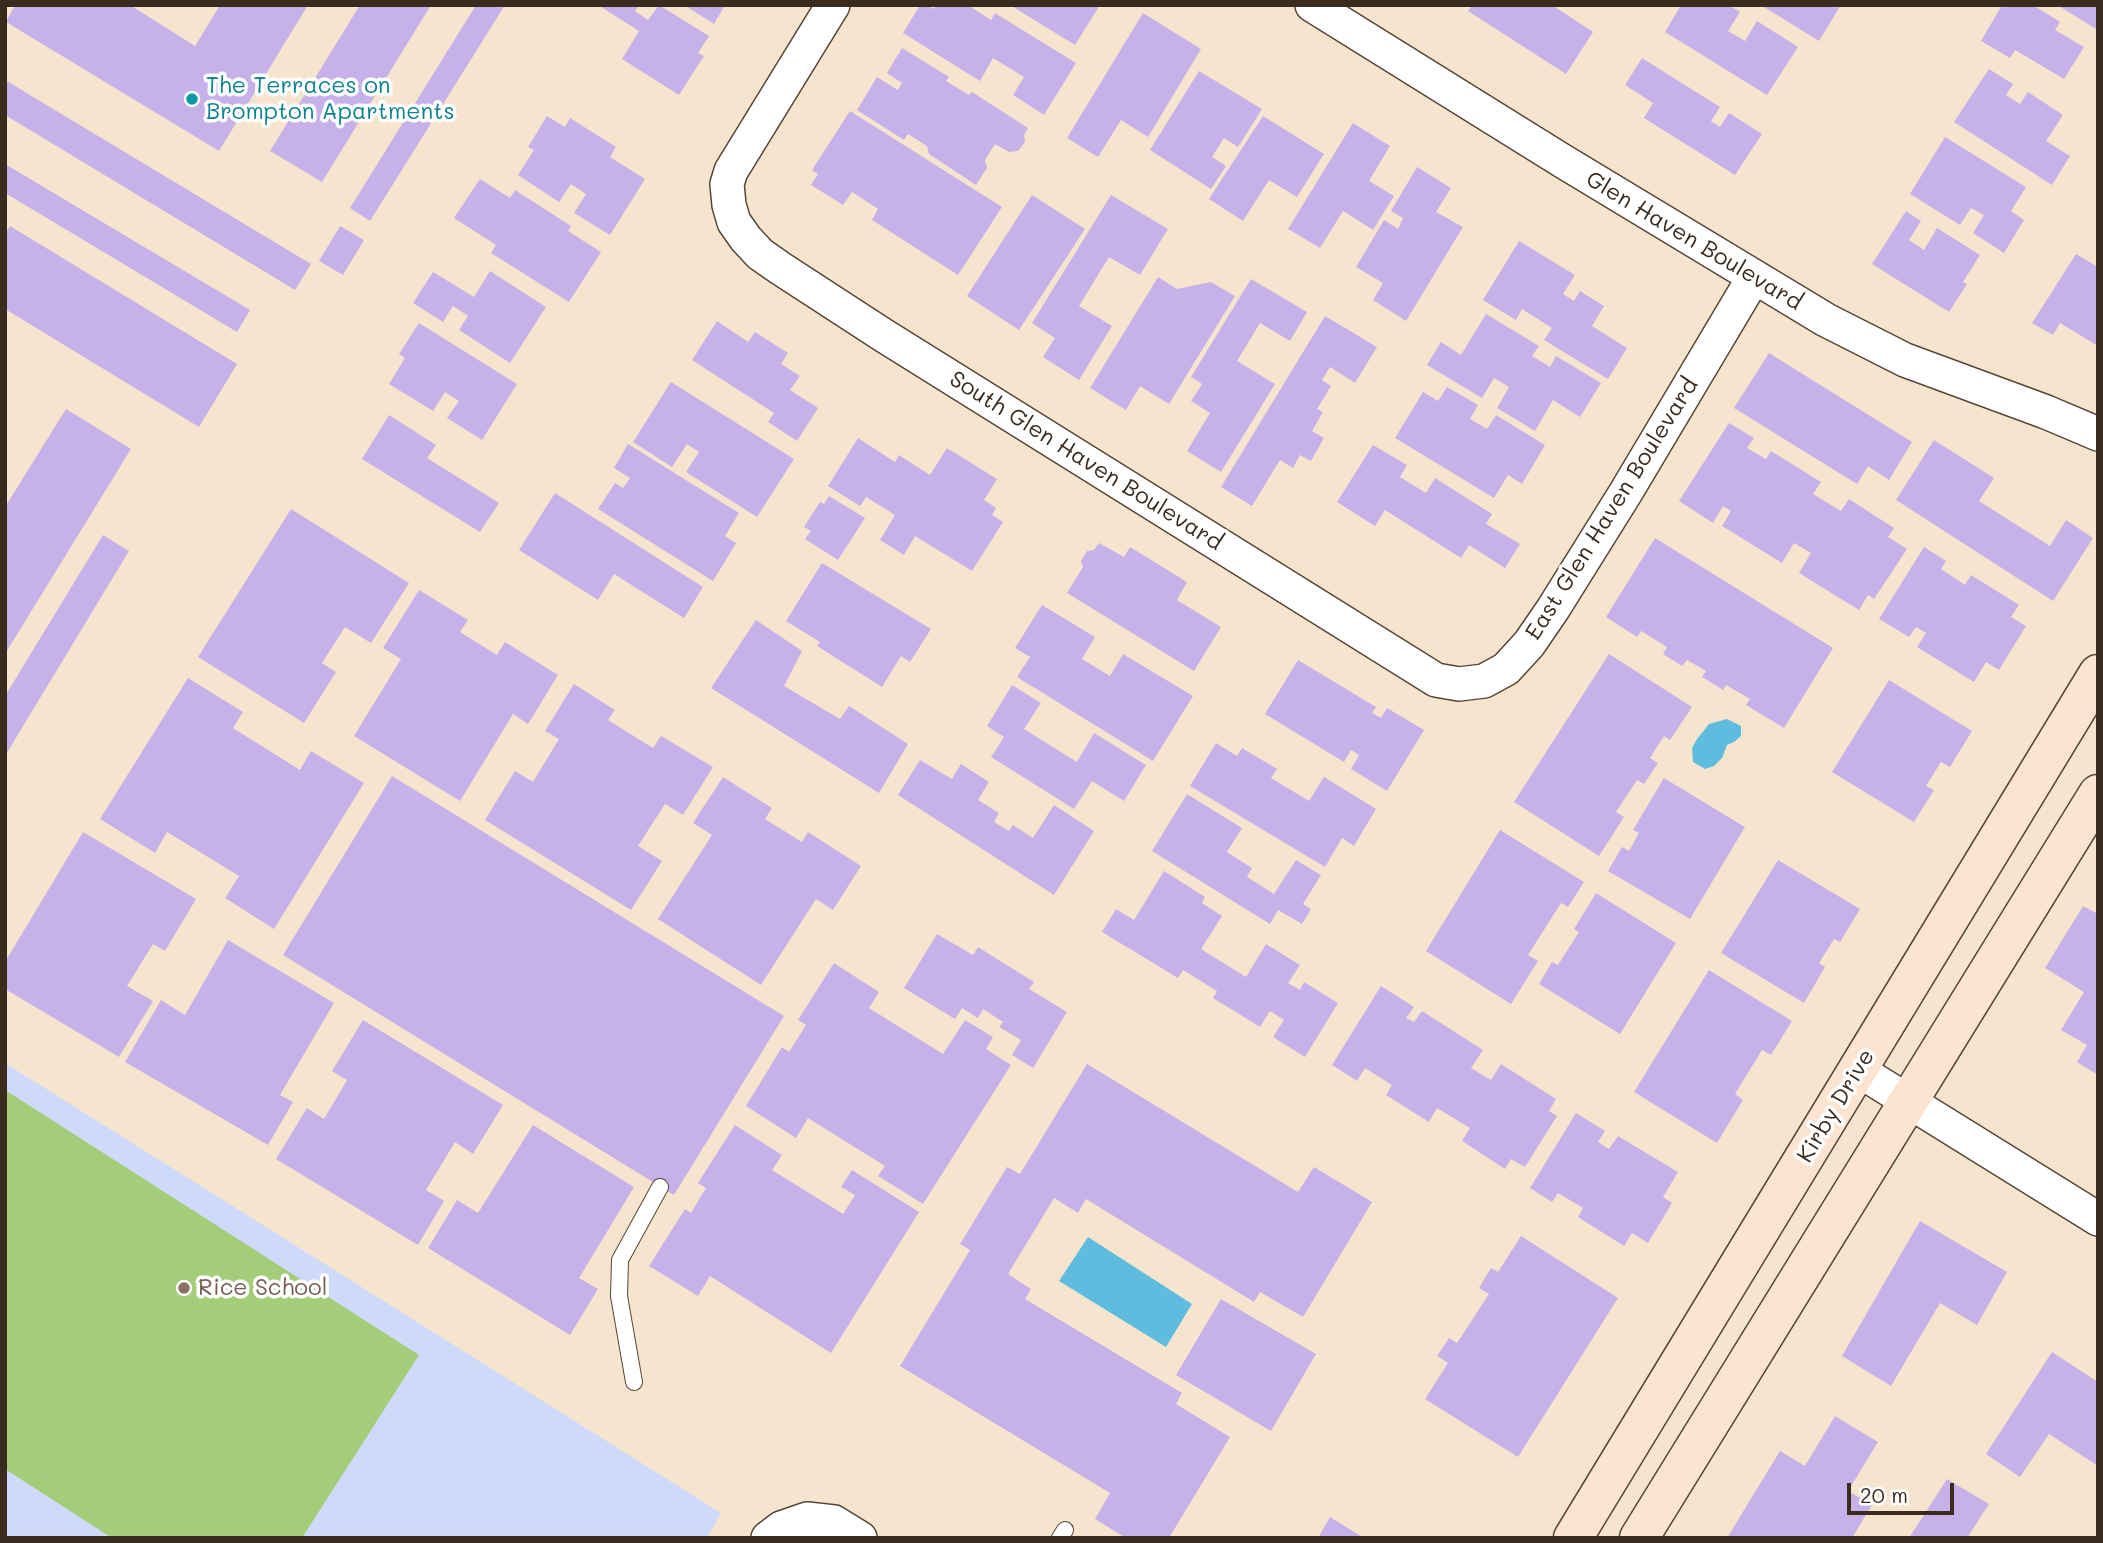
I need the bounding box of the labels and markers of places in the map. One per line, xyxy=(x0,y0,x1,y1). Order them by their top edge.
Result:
place label: The Terraces on Brompton Apartments xyxy=(206,72,455,126)
marker: The Terraces on Brompton Apartments xyxy=(184,91,200,107)
place label: Rice School xyxy=(198,1274,327,1302)
marker: Rice School xyxy=(176,1280,192,1296)

